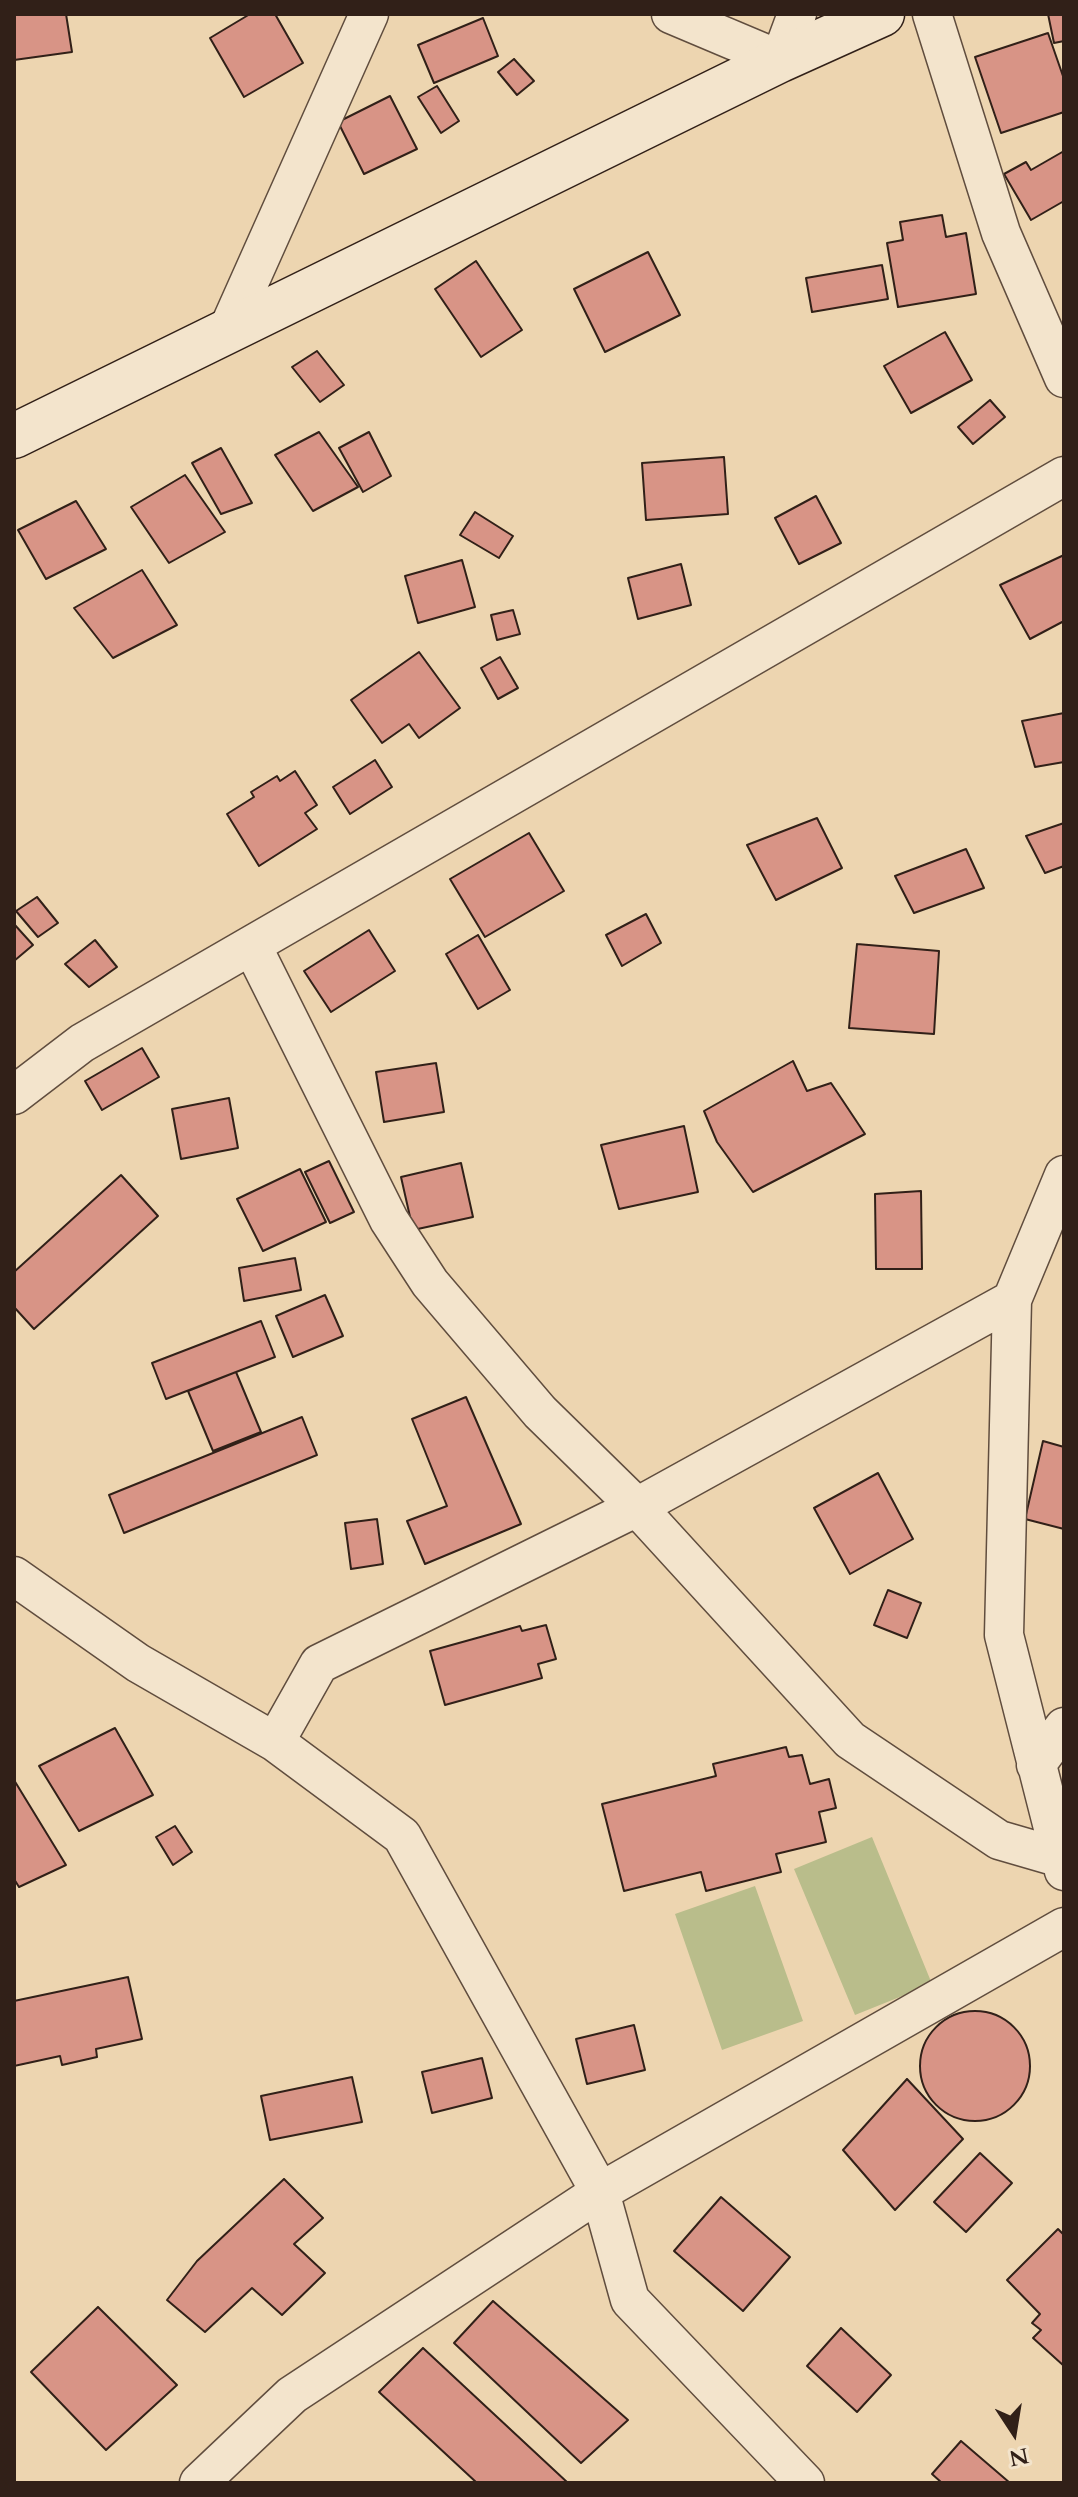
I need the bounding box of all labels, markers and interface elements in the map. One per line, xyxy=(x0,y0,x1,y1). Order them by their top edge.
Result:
north arrow xyxy=(974,2393,1054,2473)
text: N xyxy=(1007,2440,1031,2473)

